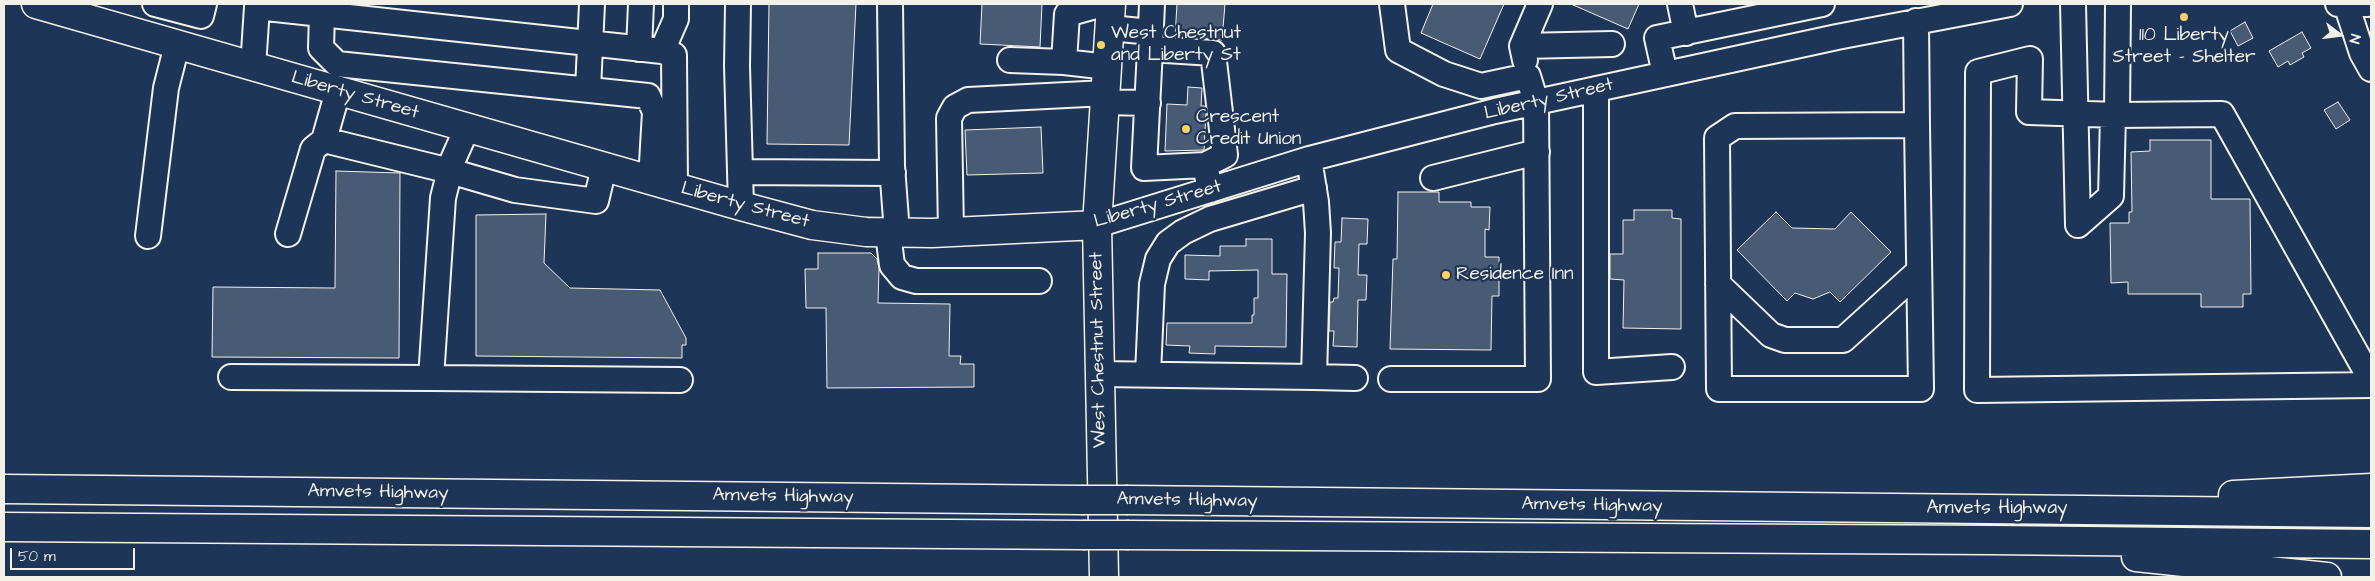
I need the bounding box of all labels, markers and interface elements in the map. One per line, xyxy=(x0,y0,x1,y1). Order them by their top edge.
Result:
north arrow xyxy=(2315,10,2365,60)
marker: 110 Liberty Street - Shelter xyxy=(2178,11,2190,23)
place label: West Chestnut and Liberty St xyxy=(1111,23,1241,67)
place label: 110 Liberty Street - Shelter xyxy=(2112,25,2256,69)
text: N xyxy=(2344,32,2365,46)
marker: West Chestnut and Liberty St xyxy=(1095,39,1107,51)
street label: Liberty Street xyxy=(289,67,421,125)
street label: Liberty Street xyxy=(1482,74,1616,126)
place label: Crescent Credit Union xyxy=(1196,107,1301,151)
marker: Crescent Credit Union xyxy=(1180,123,1192,135)
street label: Liberty Street xyxy=(1092,176,1224,234)
street label: Liberty Street xyxy=(678,178,812,234)
street label: West Chestnut Street xyxy=(1086,252,1112,448)
place label: Residence Inn xyxy=(1456,264,1574,286)
marker: Residence Inn xyxy=(1440,269,1452,281)
street label: Amvets Highway xyxy=(307,480,449,506)
street label: Amvets Highway xyxy=(712,484,854,510)
street label: Amvets Highway xyxy=(1116,488,1258,514)
street label: Amvets Highway xyxy=(1521,493,1663,519)
street label: Amvets Highway xyxy=(1927,498,2067,520)
scale bar xyxy=(12,538,138,570)
text: 50 m xyxy=(18,546,56,567)

